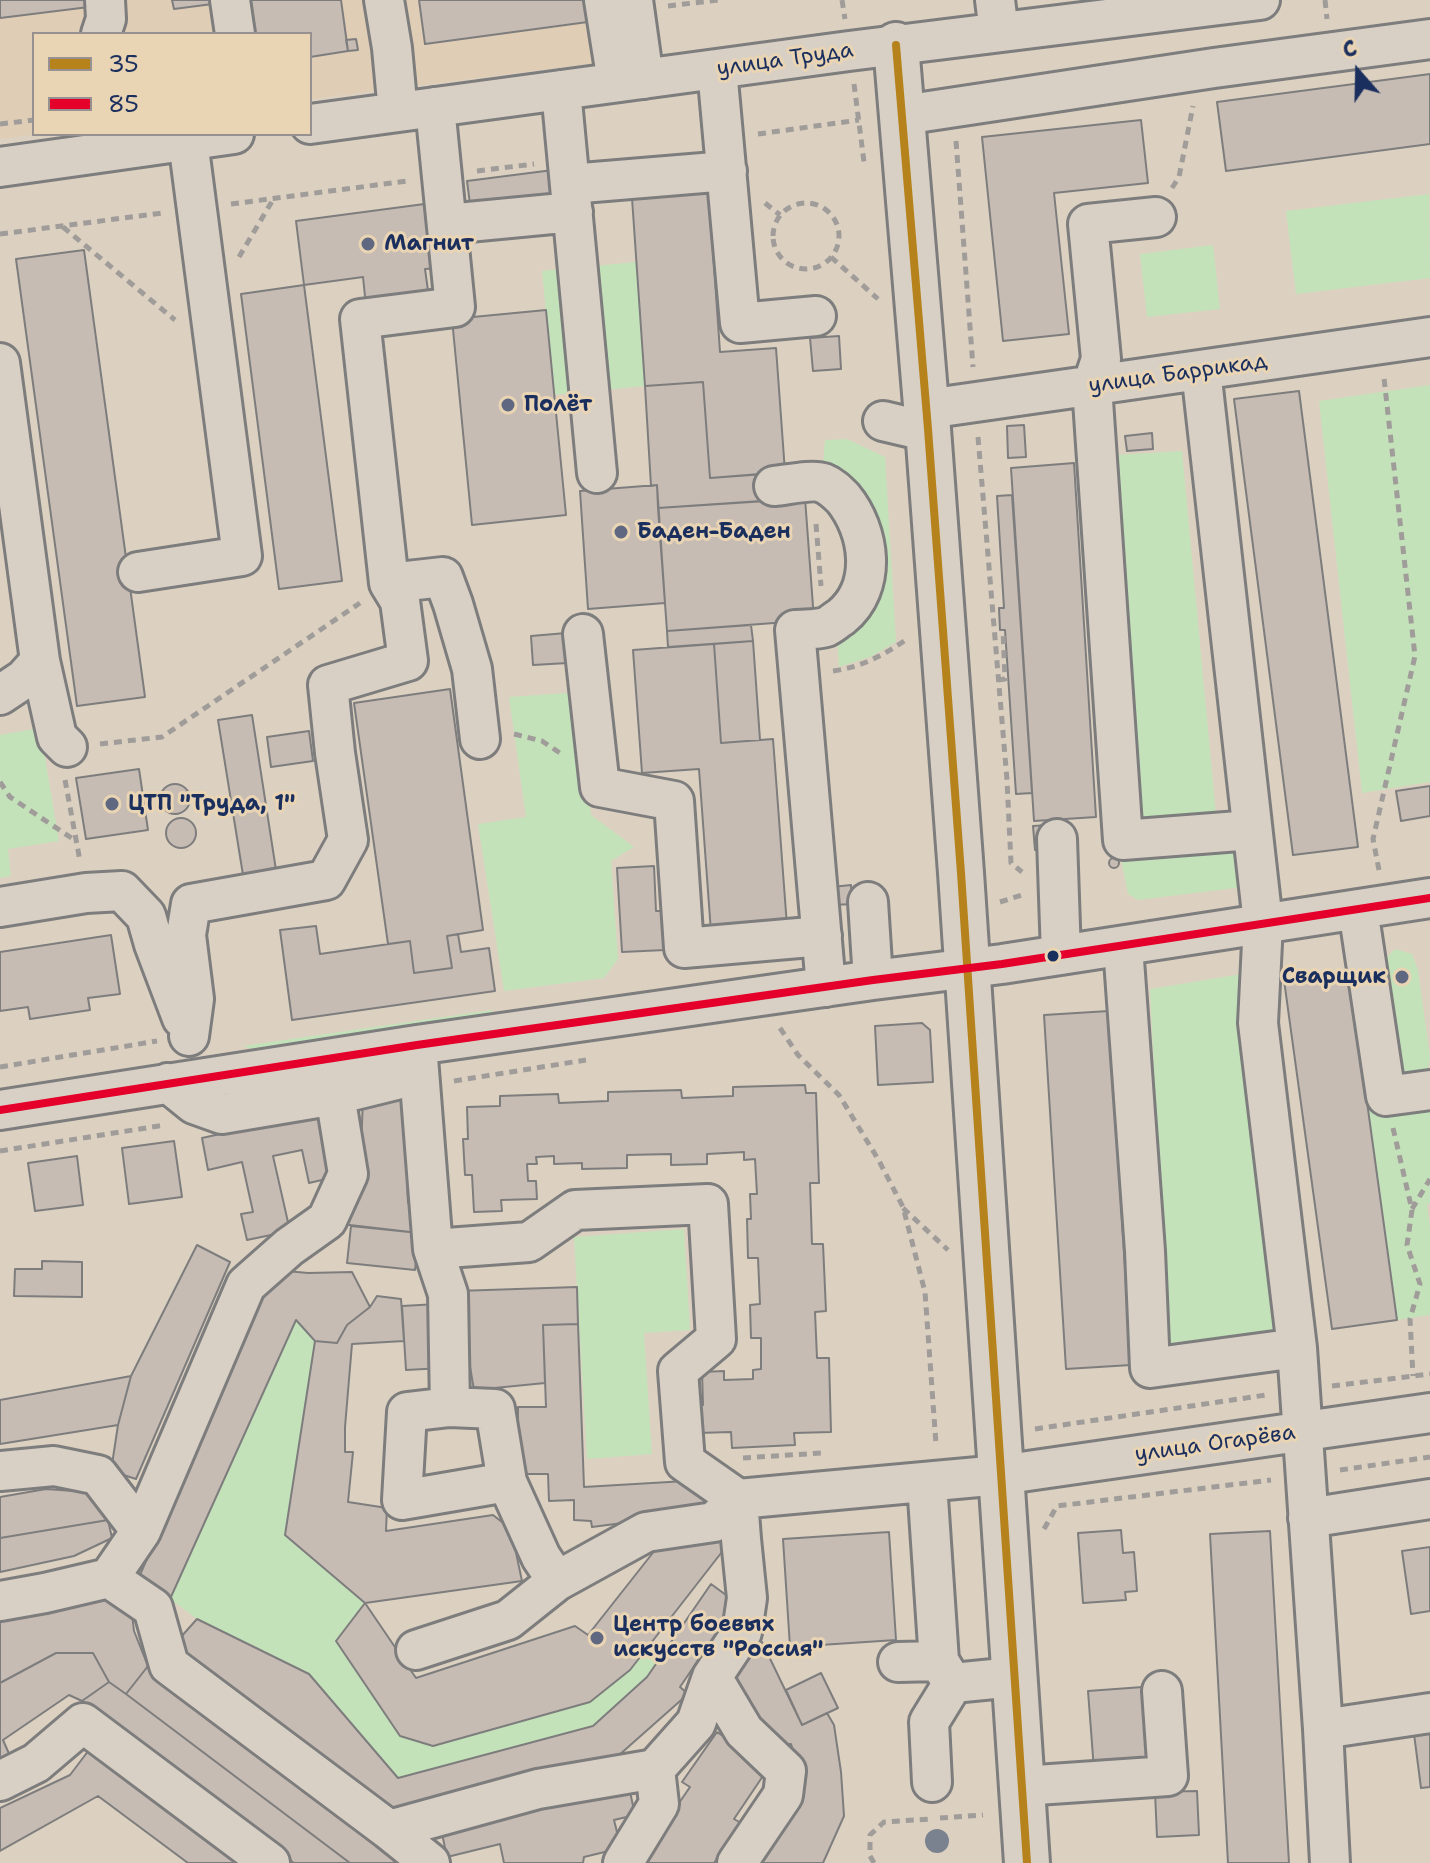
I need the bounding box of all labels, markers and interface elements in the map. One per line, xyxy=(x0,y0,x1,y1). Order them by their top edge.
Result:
legend xyxy=(32,32,312,136)
north arrow xyxy=(1318,32,1398,112)
text: С xyxy=(1338,33,1361,65)
street label: улица Труда xyxy=(715,37,855,83)
text: 35 xyxy=(108,48,139,80)
text: 85 xyxy=(108,88,139,120)
place label: Магнит xyxy=(384,231,474,257)
marker: Магнит xyxy=(359,235,377,253)
street label: улица Баррикад xyxy=(1087,348,1269,400)
place label: Полёт xyxy=(524,392,592,418)
marker: Полёт xyxy=(499,396,517,414)
place label: Баден-Баден xyxy=(637,519,791,545)
marker: Баден-Баден xyxy=(612,523,630,541)
place label: ЦТП "Труда, 1" xyxy=(128,791,295,817)
marker: ЦТП "Труда, 1" xyxy=(103,795,121,813)
unlabelled marker xyxy=(1045,948,1061,964)
place label: Сварщик xyxy=(1282,964,1386,990)
marker: Сварщик xyxy=(1393,968,1411,986)
street label: улица Огарёва xyxy=(1133,1420,1297,1468)
place label: Центр боевых искусств "Россия" xyxy=(613,1612,824,1664)
marker: Центр боевых искусств "Россия" xyxy=(588,1629,606,1647)

